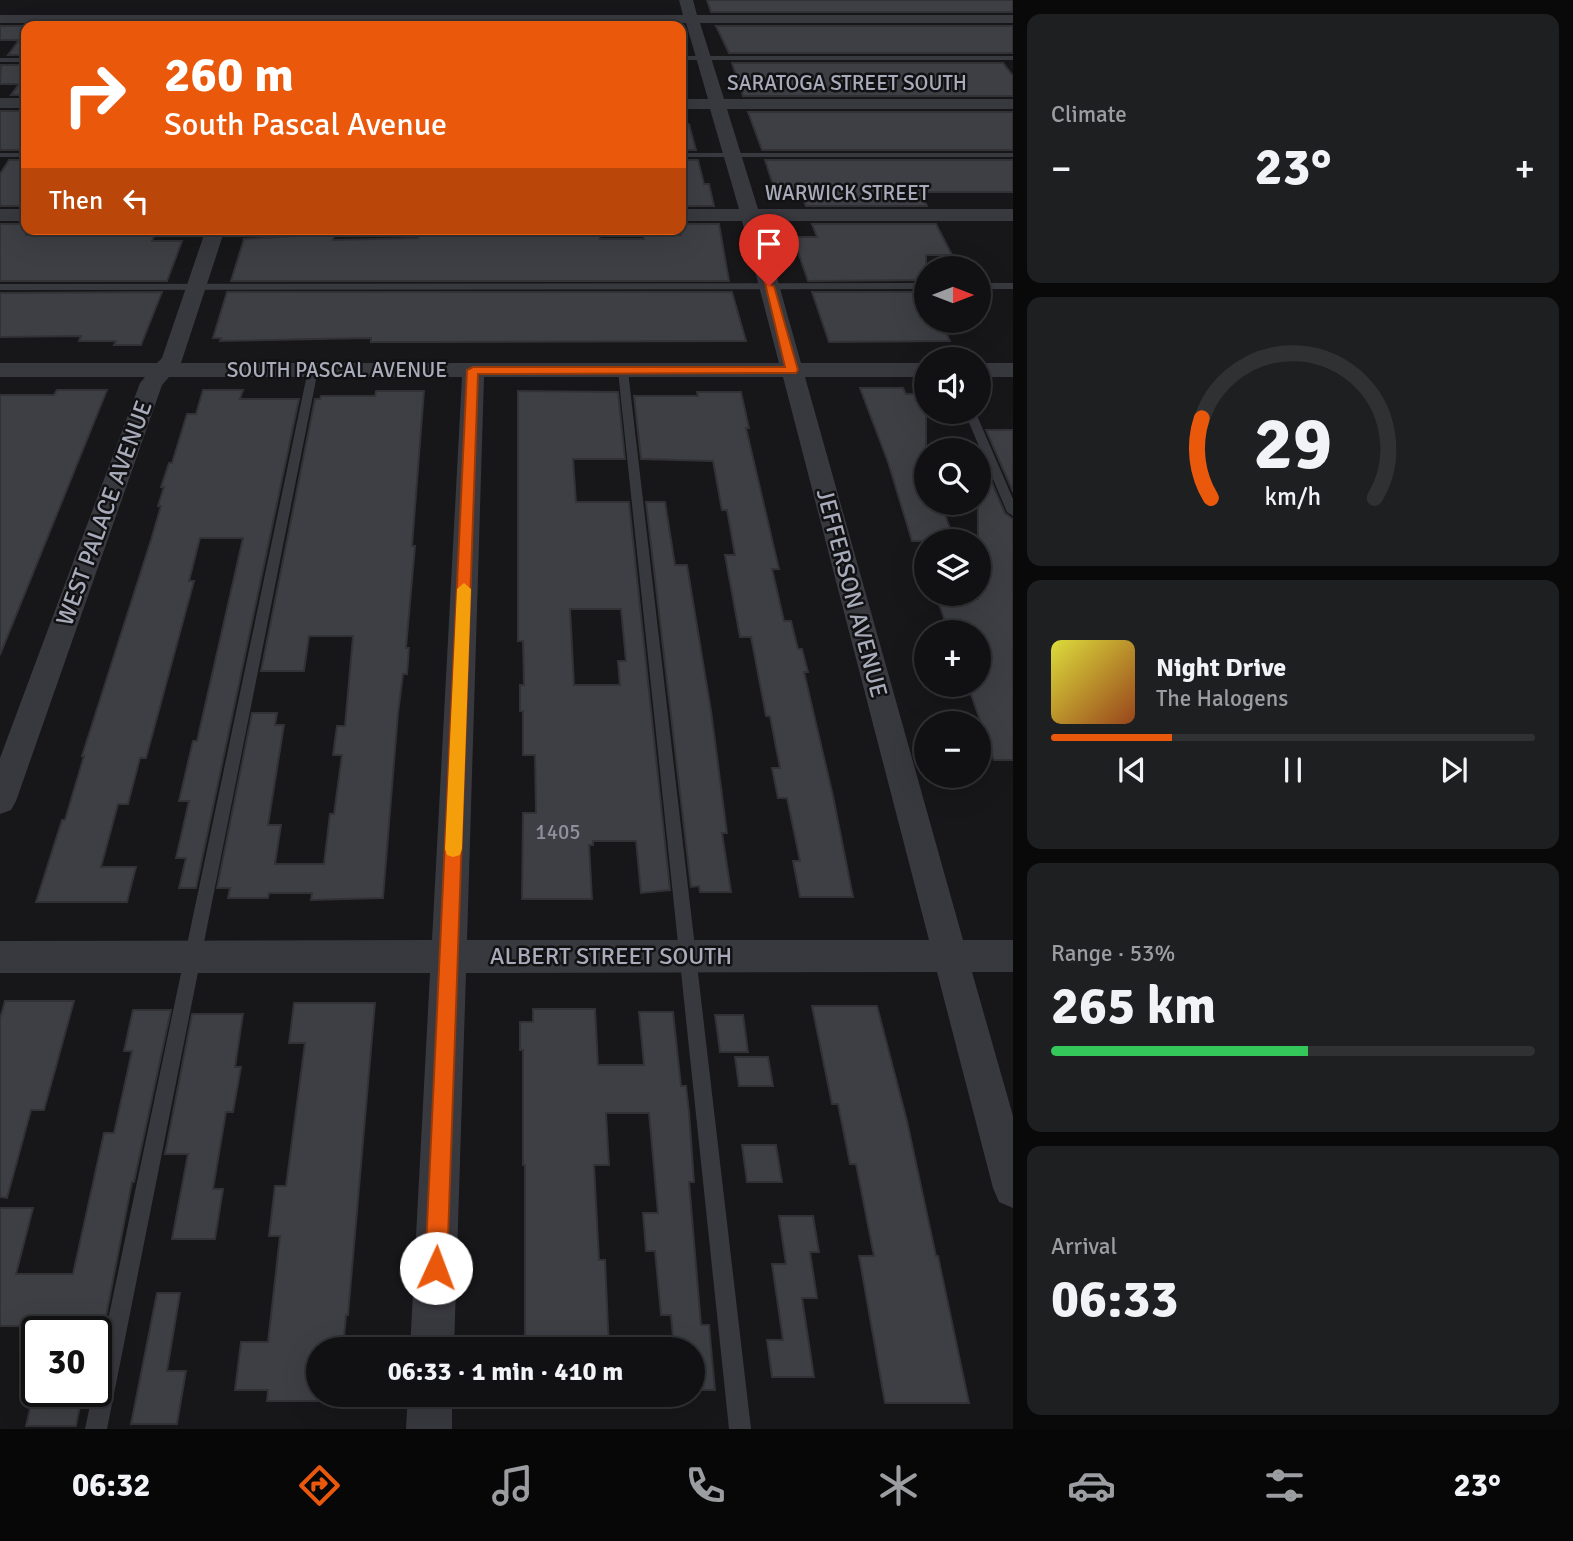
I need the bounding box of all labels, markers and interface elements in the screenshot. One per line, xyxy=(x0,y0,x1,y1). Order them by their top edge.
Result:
text: 260 m xyxy=(164,45,294,105)
icon: right xyxy=(49,49,140,140)
street label: SARATOGA STREET SOUTH xyxy=(727,70,967,96)
text: Climate xyxy=(1051,100,1127,129)
text: South Pascal Avenue xyxy=(164,105,447,144)
text: 23° xyxy=(1255,135,1331,199)
text: − xyxy=(1051,145,1072,192)
text: + xyxy=(1514,145,1535,192)
street label: WARWICK STREET xyxy=(765,180,930,206)
icon: left xyxy=(117,182,155,220)
text: Then xyxy=(49,185,103,217)
pin xyxy=(739,214,799,286)
icon: arrive xyxy=(750,225,788,263)
north arrow xyxy=(914,256,990,332)
map controls xyxy=(914,256,991,788)
button: sound xyxy=(914,347,991,424)
street label: SOUTH PASCAL AVENUE xyxy=(227,357,447,383)
street label: WEST PALACE AVENUE xyxy=(49,396,159,630)
text: 29 xyxy=(1254,400,1332,489)
button: search xyxy=(914,438,991,515)
text: km/h xyxy=(1265,480,1321,511)
street label: JEFFERSON AVENUE xyxy=(810,485,894,701)
button: layers xyxy=(914,529,991,606)
button: + xyxy=(914,620,991,697)
text: Night Drive xyxy=(1156,652,1286,684)
text: The Halogens xyxy=(1156,684,1288,713)
button: − xyxy=(914,711,991,788)
icon: previous xyxy=(1113,751,1151,789)
icon: pause xyxy=(1274,751,1312,789)
icon: next xyxy=(1435,751,1473,789)
house number: 1405 xyxy=(535,819,581,845)
text: Range · 53% xyxy=(1051,939,1175,968)
street label: ALBERT STREET SOUTH xyxy=(490,941,732,971)
text: 265 km xyxy=(1051,974,1216,1038)
position arrow xyxy=(399,1231,473,1305)
text: Arrival xyxy=(1051,1232,1117,1261)
text: 06:33 xyxy=(1051,1267,1179,1331)
speed limit sign: 30 xyxy=(21,1316,112,1407)
text: 06:33 · 1 min · 410 m xyxy=(388,1356,623,1388)
icon: directions xyxy=(295,1461,344,1510)
icon: music xyxy=(488,1461,537,1510)
icon: phone xyxy=(681,1461,730,1510)
icon: climate xyxy=(874,1461,923,1510)
icon: car xyxy=(1067,1461,1116,1510)
icon: filters xyxy=(1260,1461,1309,1510)
text: 06:32 xyxy=(72,1466,151,1505)
text: 23° xyxy=(1453,1466,1501,1505)

